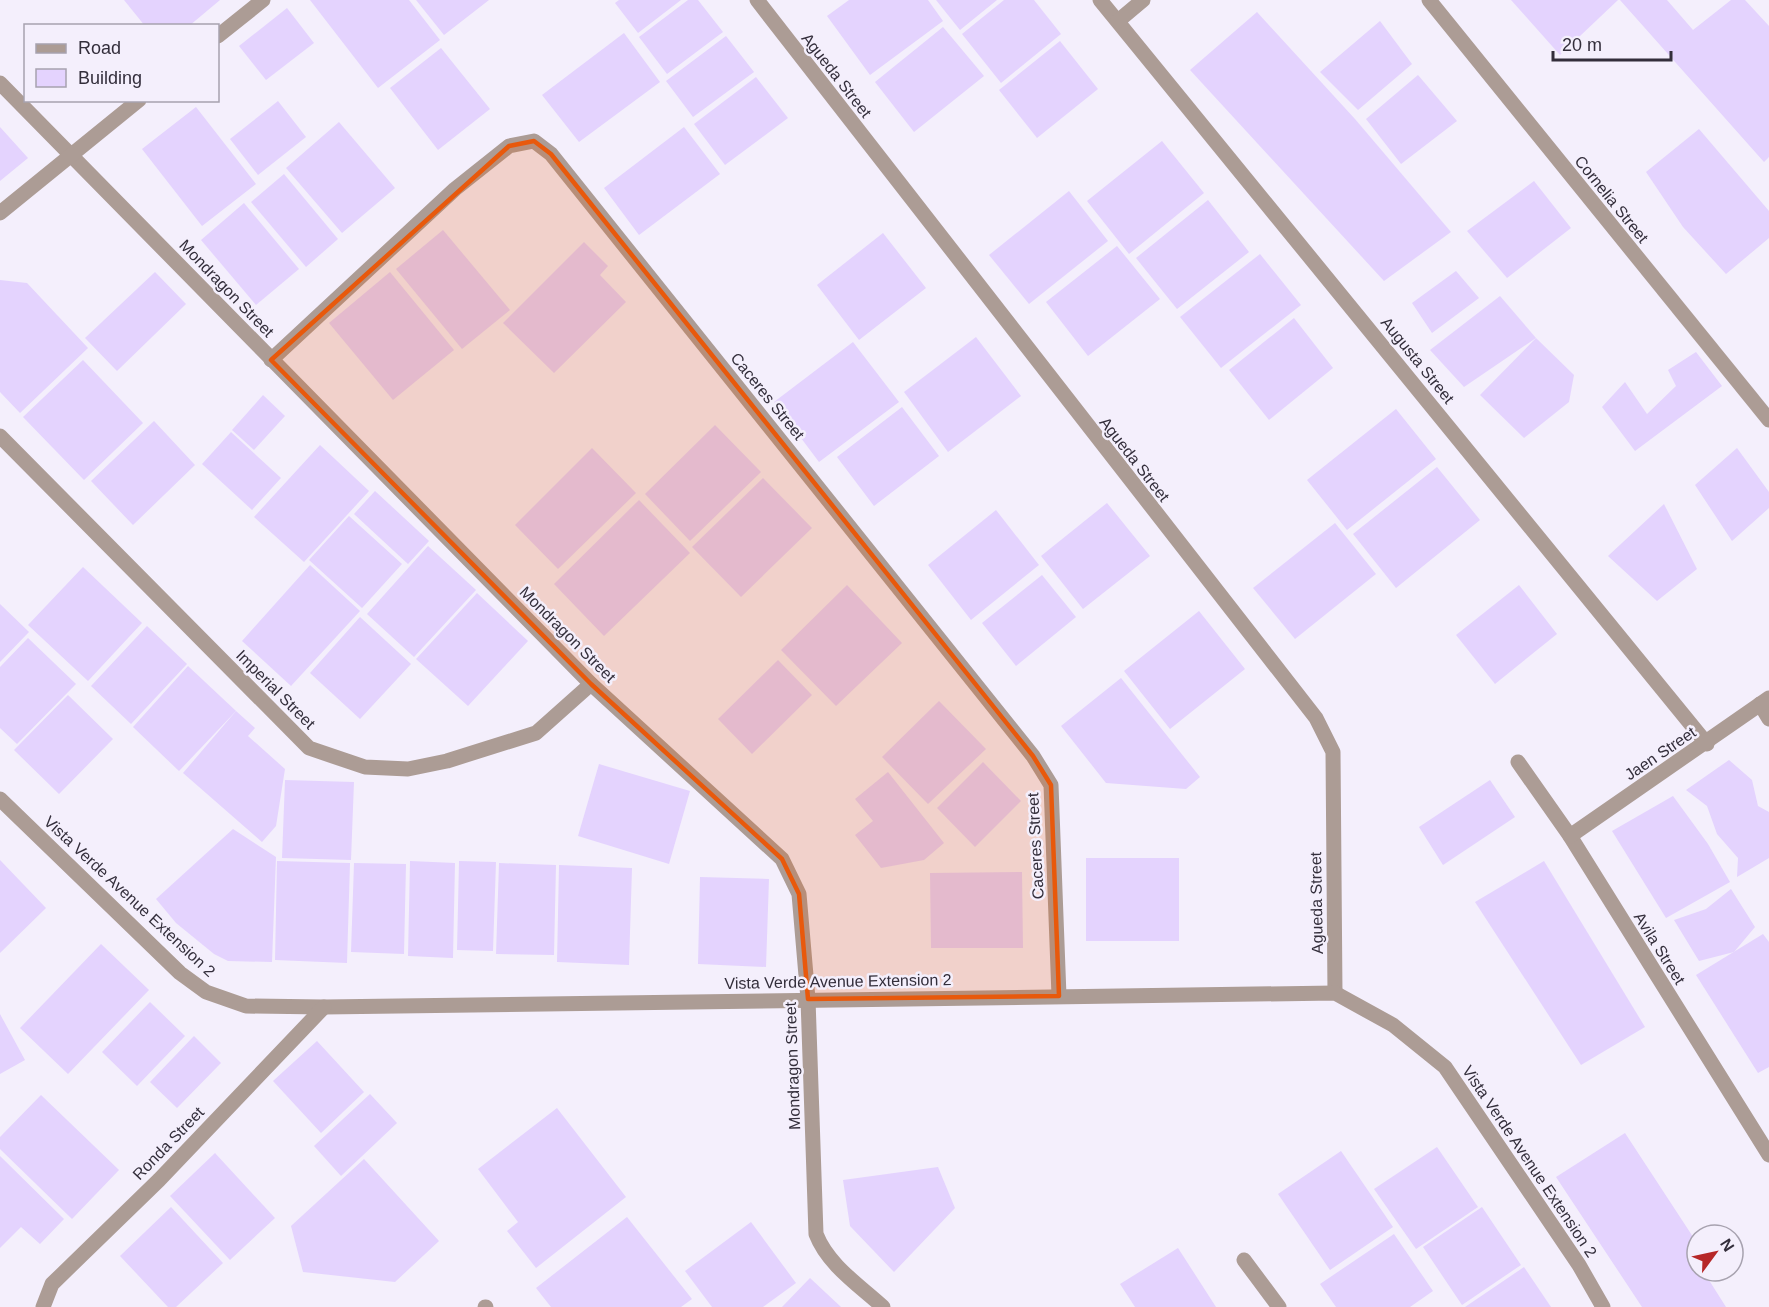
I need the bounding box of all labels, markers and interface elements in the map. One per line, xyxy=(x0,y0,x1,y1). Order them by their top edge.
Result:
legend xyxy=(24,24,219,102)
scale bar xyxy=(1553,24,1672,62)
street label: Agueda Street xyxy=(798,30,875,121)
text: 20 m xyxy=(1562,35,1602,55)
text: Road xyxy=(78,38,121,58)
text: Building xyxy=(78,68,142,88)
street label: Cornelia Street xyxy=(1571,152,1652,247)
street label: Mondragon Street xyxy=(176,236,278,341)
street label: Augusta Street xyxy=(1378,314,1458,407)
street label: Caceres Street xyxy=(727,349,808,444)
street label: Agueda Street xyxy=(1096,414,1173,505)
street label: Mondragon Street xyxy=(516,583,619,686)
street label: Imperial Street xyxy=(233,647,319,733)
street label: Jaen Street xyxy=(1622,723,1699,783)
street label: Caceres Street xyxy=(1024,792,1047,900)
street label: Vista Verde Avenue Extension 2 xyxy=(41,813,219,980)
street label: Agueda Street xyxy=(1307,851,1326,954)
street label: Avila Street xyxy=(1631,909,1689,988)
street label: Vista Verde Avenue Extension 2 xyxy=(724,971,952,992)
street label: Mondragon Street xyxy=(782,1001,803,1130)
street label: Vista Verde Avenue Extension 2 xyxy=(1459,1062,1600,1260)
street label: Ronda Street xyxy=(129,1103,208,1183)
north arrow xyxy=(1685,1223,1745,1283)
text: N xyxy=(1717,1236,1737,1255)

